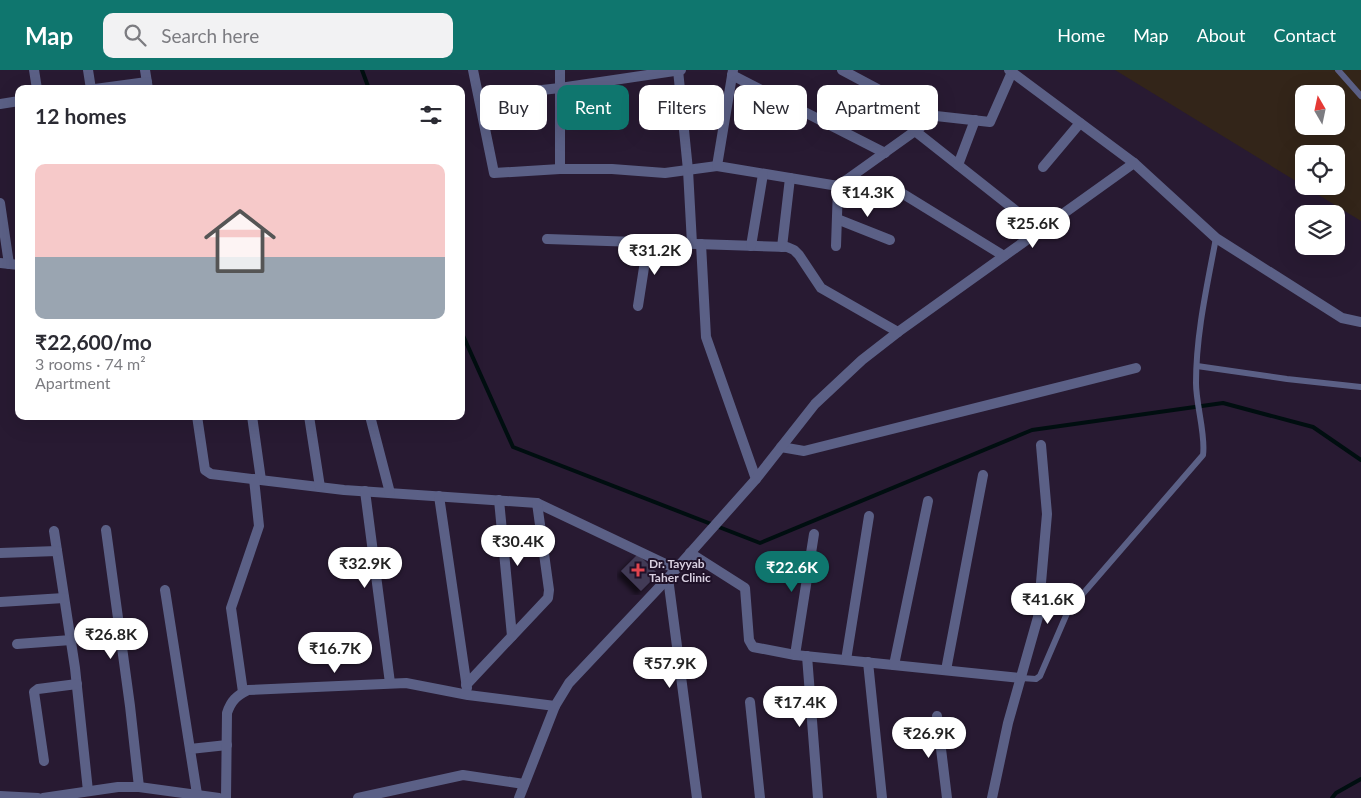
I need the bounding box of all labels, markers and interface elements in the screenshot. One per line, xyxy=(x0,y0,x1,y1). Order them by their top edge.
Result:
search box xyxy=(103,13,453,58)
text: Map xyxy=(25,21,73,50)
icon: search xyxy=(121,21,149,49)
text: Search here xyxy=(161,24,259,47)
text: Home xyxy=(1057,24,1105,46)
text: Map xyxy=(1133,24,1169,46)
text: About xyxy=(1197,24,1246,46)
text: Contact xyxy=(1274,24,1336,46)
chip: Buy xyxy=(480,85,547,130)
chip: Rent xyxy=(557,85,629,130)
chip: Filters xyxy=(639,85,724,130)
chip: New xyxy=(734,85,807,130)
chip: Apartment xyxy=(817,85,938,130)
north arrow xyxy=(1295,85,1345,135)
map controls xyxy=(1295,85,1345,255)
icon: filters xyxy=(417,101,445,129)
text: 12 homes xyxy=(35,103,126,128)
button: locate xyxy=(1295,145,1345,195)
pin: ₹14.3K xyxy=(827,176,909,218)
text: ₹14.3K xyxy=(842,182,894,201)
icon: home xyxy=(195,196,285,286)
button: layers xyxy=(1295,205,1345,255)
pin: ₹25.6K xyxy=(992,206,1074,249)
text: ₹25.6K xyxy=(1007,213,1059,232)
pin: ₹31.2K xyxy=(614,234,696,276)
text: ₹31.2K xyxy=(629,240,681,259)
text: ₹22,600/mo xyxy=(35,329,152,354)
text: 3 rooms · 74 m² xyxy=(35,354,146,373)
text: Apartment xyxy=(35,373,110,392)
pin: ₹30.4K xyxy=(477,524,559,567)
text: ₹30.4K xyxy=(492,531,544,550)
pin: ₹32.9K xyxy=(324,546,406,589)
pin: ₹22.6K xyxy=(751,550,833,593)
text: ₹32.9K xyxy=(339,553,391,572)
place label: Dr. Tayyab Taher Clinic xyxy=(649,556,711,585)
text: ₹22.6K xyxy=(766,557,818,576)
marker: Dr. Tayyab Taher Clinic xyxy=(631,563,645,577)
pin: ₹41.6K xyxy=(1007,582,1089,625)
text: ₹41.6K xyxy=(1022,589,1074,608)
pin: ₹26.8K xyxy=(70,618,152,660)
text: ₹26.8K xyxy=(85,624,137,643)
pin: ₹16.7K xyxy=(294,632,376,674)
text: ₹16.7K xyxy=(309,638,361,657)
pin: ₹57.9K xyxy=(629,646,711,689)
text: ₹57.9K xyxy=(644,653,696,672)
pin: ₹17.4K xyxy=(759,686,841,728)
text: ₹17.4K xyxy=(774,692,826,711)
pin: ₹26.9K xyxy=(888,716,970,759)
text: ₹26.9K xyxy=(903,723,955,742)

